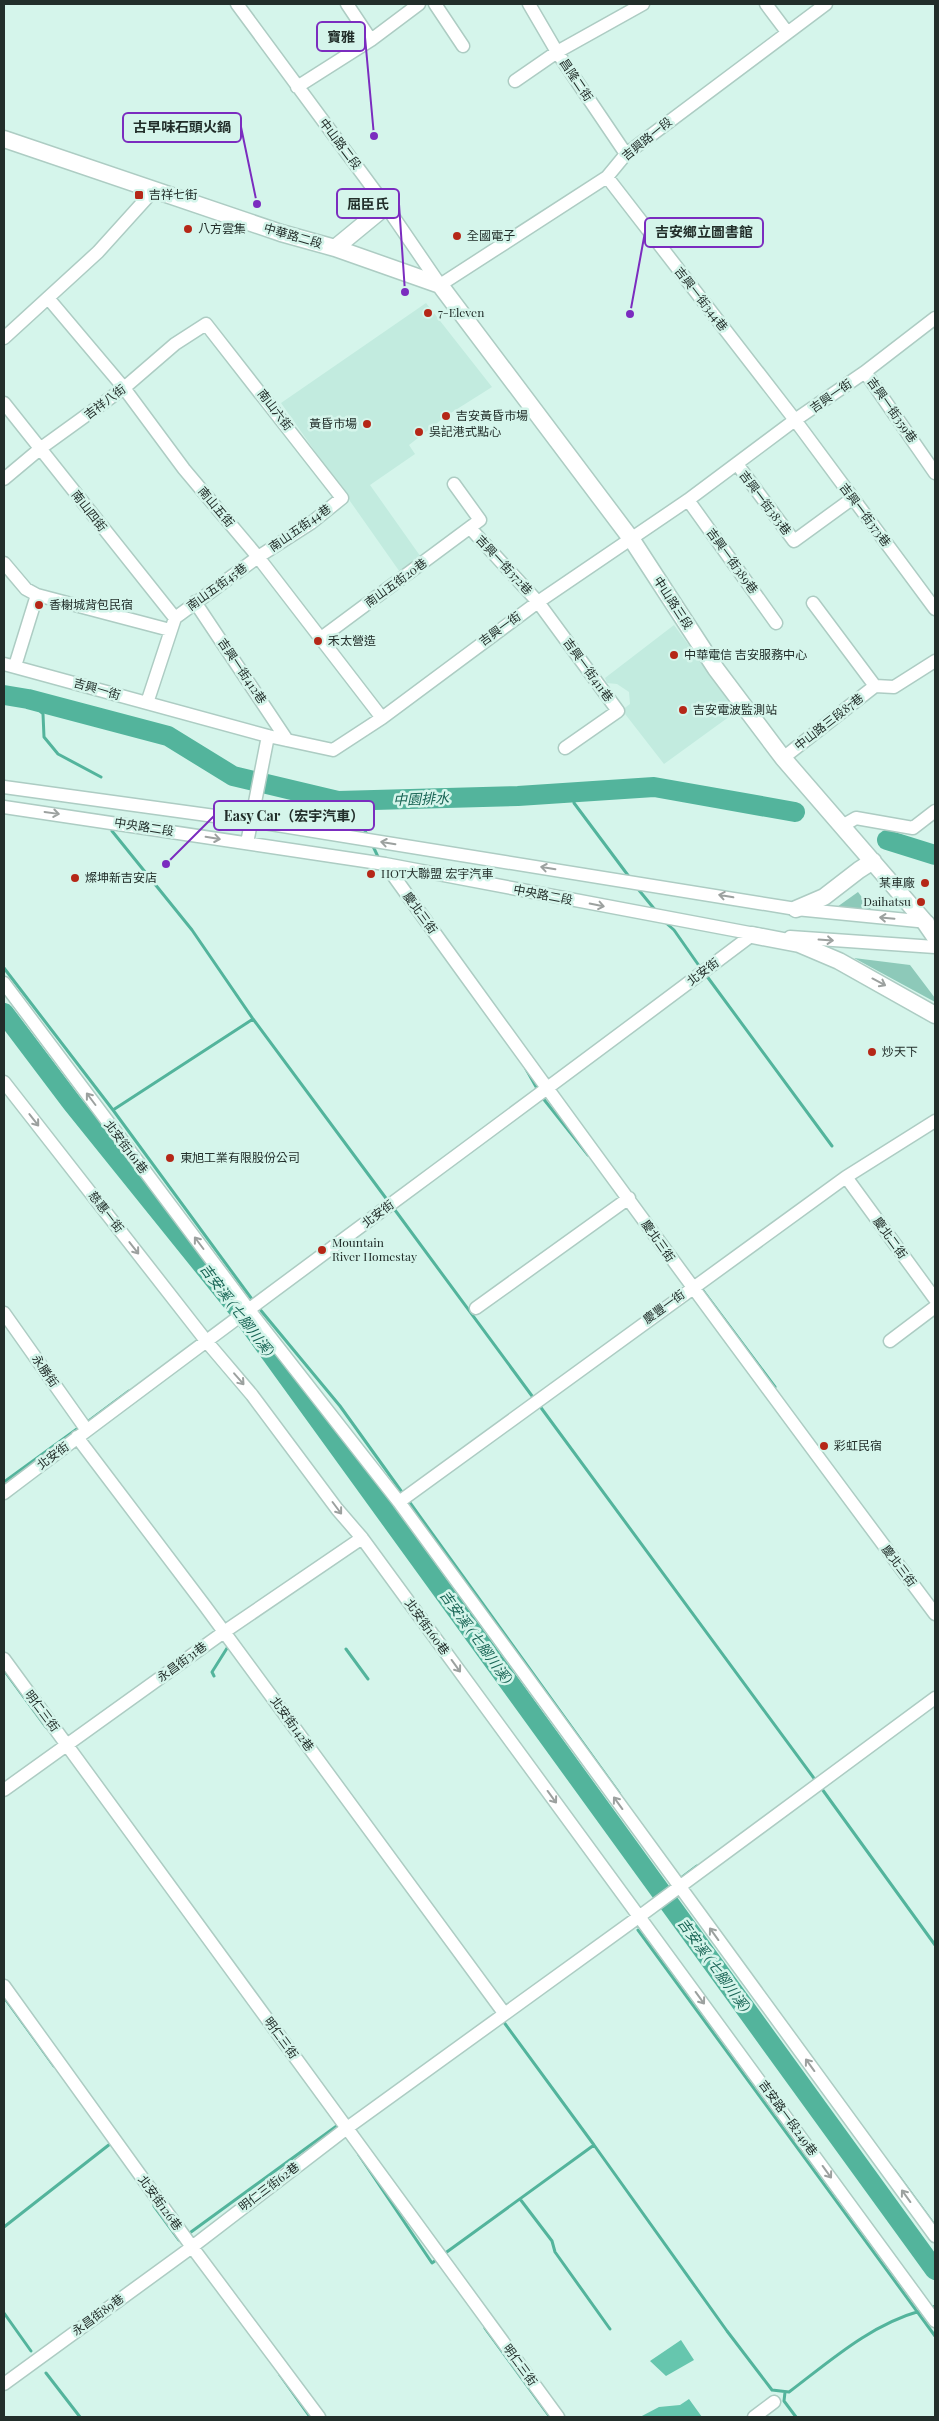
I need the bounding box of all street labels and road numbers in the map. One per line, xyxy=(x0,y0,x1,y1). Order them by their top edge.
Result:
street label: 昌隆二街 xyxy=(557,55,597,104)
street label: 吉興路一段 xyxy=(618,113,675,163)
street label: 中山路二段 xyxy=(316,115,365,172)
street label: 中華路二段 xyxy=(262,219,324,251)
street label: 吉興一街344巷 xyxy=(672,263,732,334)
street label: 吉興一街359巷 xyxy=(864,373,921,445)
street label: 吉興一街 xyxy=(806,375,855,416)
street label: 吉祥八街 xyxy=(80,380,128,422)
street label: 南山六街 xyxy=(255,386,297,433)
street label: 吉興一街383巷 xyxy=(736,467,795,538)
street label: 吉興一街373巷 xyxy=(837,479,895,549)
street label: 南山五街 xyxy=(195,483,238,530)
street label: 南山四街 xyxy=(69,487,111,534)
street label: 南山五街44巷 xyxy=(265,500,333,554)
street label: 吉興一街389巷 xyxy=(703,524,762,597)
street label: 吉興一街372巷 xyxy=(473,531,537,598)
street label: 南山五街20巷 xyxy=(361,554,430,610)
street label: 南山五街45巷 xyxy=(183,559,250,614)
street label: 中山路三段 xyxy=(651,573,697,632)
street label: 吉興一街 xyxy=(475,608,524,649)
street label: 吉興一街412巷 xyxy=(215,634,271,706)
street label: 吉興一街411巷 xyxy=(560,634,617,704)
street label: 吉興一街 xyxy=(72,674,123,702)
street label: 中山路三段87巷 xyxy=(791,689,866,753)
street label: 中央路二段 xyxy=(113,813,175,839)
street label: 中央路二段 xyxy=(512,880,574,908)
street label: 慶北三街 xyxy=(400,888,441,937)
street label: 北安街 xyxy=(683,954,722,988)
street label: 北安街161巷 xyxy=(101,1116,152,1176)
street label: 慈惠一街 xyxy=(86,1188,128,1235)
street label: 北安街 xyxy=(358,1196,397,1230)
street label: 慶北二街 xyxy=(870,1213,911,1262)
street label: 慶北三街 xyxy=(638,1216,679,1265)
street label: 慶豐一街 xyxy=(639,1286,688,1327)
street label: 永勝街 xyxy=(29,1351,63,1390)
street label: 北安街 xyxy=(33,1438,72,1472)
street label: 慶北三街 xyxy=(879,1541,921,1589)
street label: 北安街160巷 xyxy=(402,1595,454,1658)
street label: 永昌街31巷 xyxy=(153,1638,210,1685)
street label: 明仁三街 xyxy=(22,1686,64,1734)
street label: 北安街142巷 xyxy=(267,1693,318,1754)
street label: 明仁三街 xyxy=(261,2013,302,2062)
street label: 吉安路一段249巷 xyxy=(756,2076,822,2158)
street label: 明仁三街62巷 xyxy=(235,2158,302,2214)
street label: 北安街126巷 xyxy=(135,2172,186,2233)
street label: 永昌街89巷 xyxy=(68,2290,127,2338)
street label: 明仁三街 xyxy=(500,2340,541,2389)

